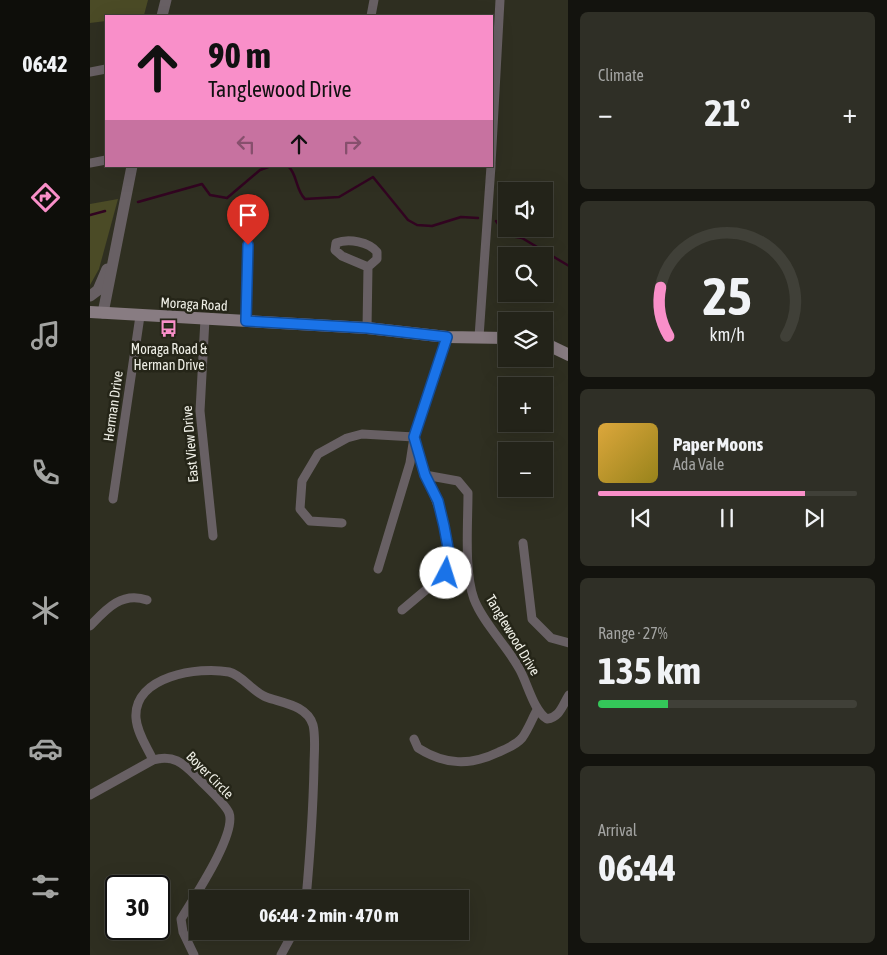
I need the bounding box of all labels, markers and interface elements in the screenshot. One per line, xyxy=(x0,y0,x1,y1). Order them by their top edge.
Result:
icon: ahead xyxy=(125,35,190,100)
text: 90 m xyxy=(208,35,271,75)
text: 06:42 xyxy=(22,51,68,77)
text: Climate xyxy=(598,66,644,84)
text: Tanglewood Drive xyxy=(208,76,352,102)
text: 21° xyxy=(704,91,751,134)
text: − xyxy=(598,97,613,129)
text: + xyxy=(842,97,857,129)
icon: left xyxy=(232,130,260,158)
icon: ahead xyxy=(285,130,313,158)
icon: right xyxy=(338,130,366,158)
icon: directions xyxy=(28,180,63,215)
map controls xyxy=(498,182,553,497)
button: sound xyxy=(498,182,553,237)
pin xyxy=(227,194,269,245)
icon: arrive xyxy=(234,201,262,229)
button: search xyxy=(498,247,553,302)
text: 25 xyxy=(703,266,752,326)
street label: Moraga Road xyxy=(160,294,228,314)
button: layers xyxy=(498,312,553,367)
icon: music xyxy=(28,318,63,353)
bus stop icon: Moraga Road & Herman Drive xyxy=(159,319,179,339)
text: km/h xyxy=(710,324,745,345)
place label: Moraga Road & Herman Drive xyxy=(131,341,208,373)
street label: Herman Drive xyxy=(100,370,126,442)
button: + xyxy=(498,377,553,432)
street label: East View Drive xyxy=(179,405,201,483)
text: Paper Moons xyxy=(673,433,763,455)
button: − xyxy=(498,442,553,497)
icon: phone xyxy=(28,455,63,490)
text: Ada Vale xyxy=(673,455,724,473)
icon: previous xyxy=(627,504,655,532)
icon: pause xyxy=(713,504,741,532)
icon: next xyxy=(800,504,828,532)
position arrow xyxy=(419,546,471,598)
street label: Tanglewood Drive xyxy=(483,592,543,678)
icon: climate xyxy=(28,593,63,628)
text: Range · 27% xyxy=(598,624,668,642)
text: 135 km xyxy=(598,649,701,692)
icon: car xyxy=(28,731,63,766)
street label: Boyer Circle xyxy=(183,748,237,802)
text: Arrival xyxy=(598,821,637,839)
text: 06:44 xyxy=(598,846,676,889)
icon: filters xyxy=(28,869,63,904)
speed limit sign: 30 xyxy=(105,875,170,940)
text: 06:44 · 2 min · 470 m xyxy=(259,904,399,926)

